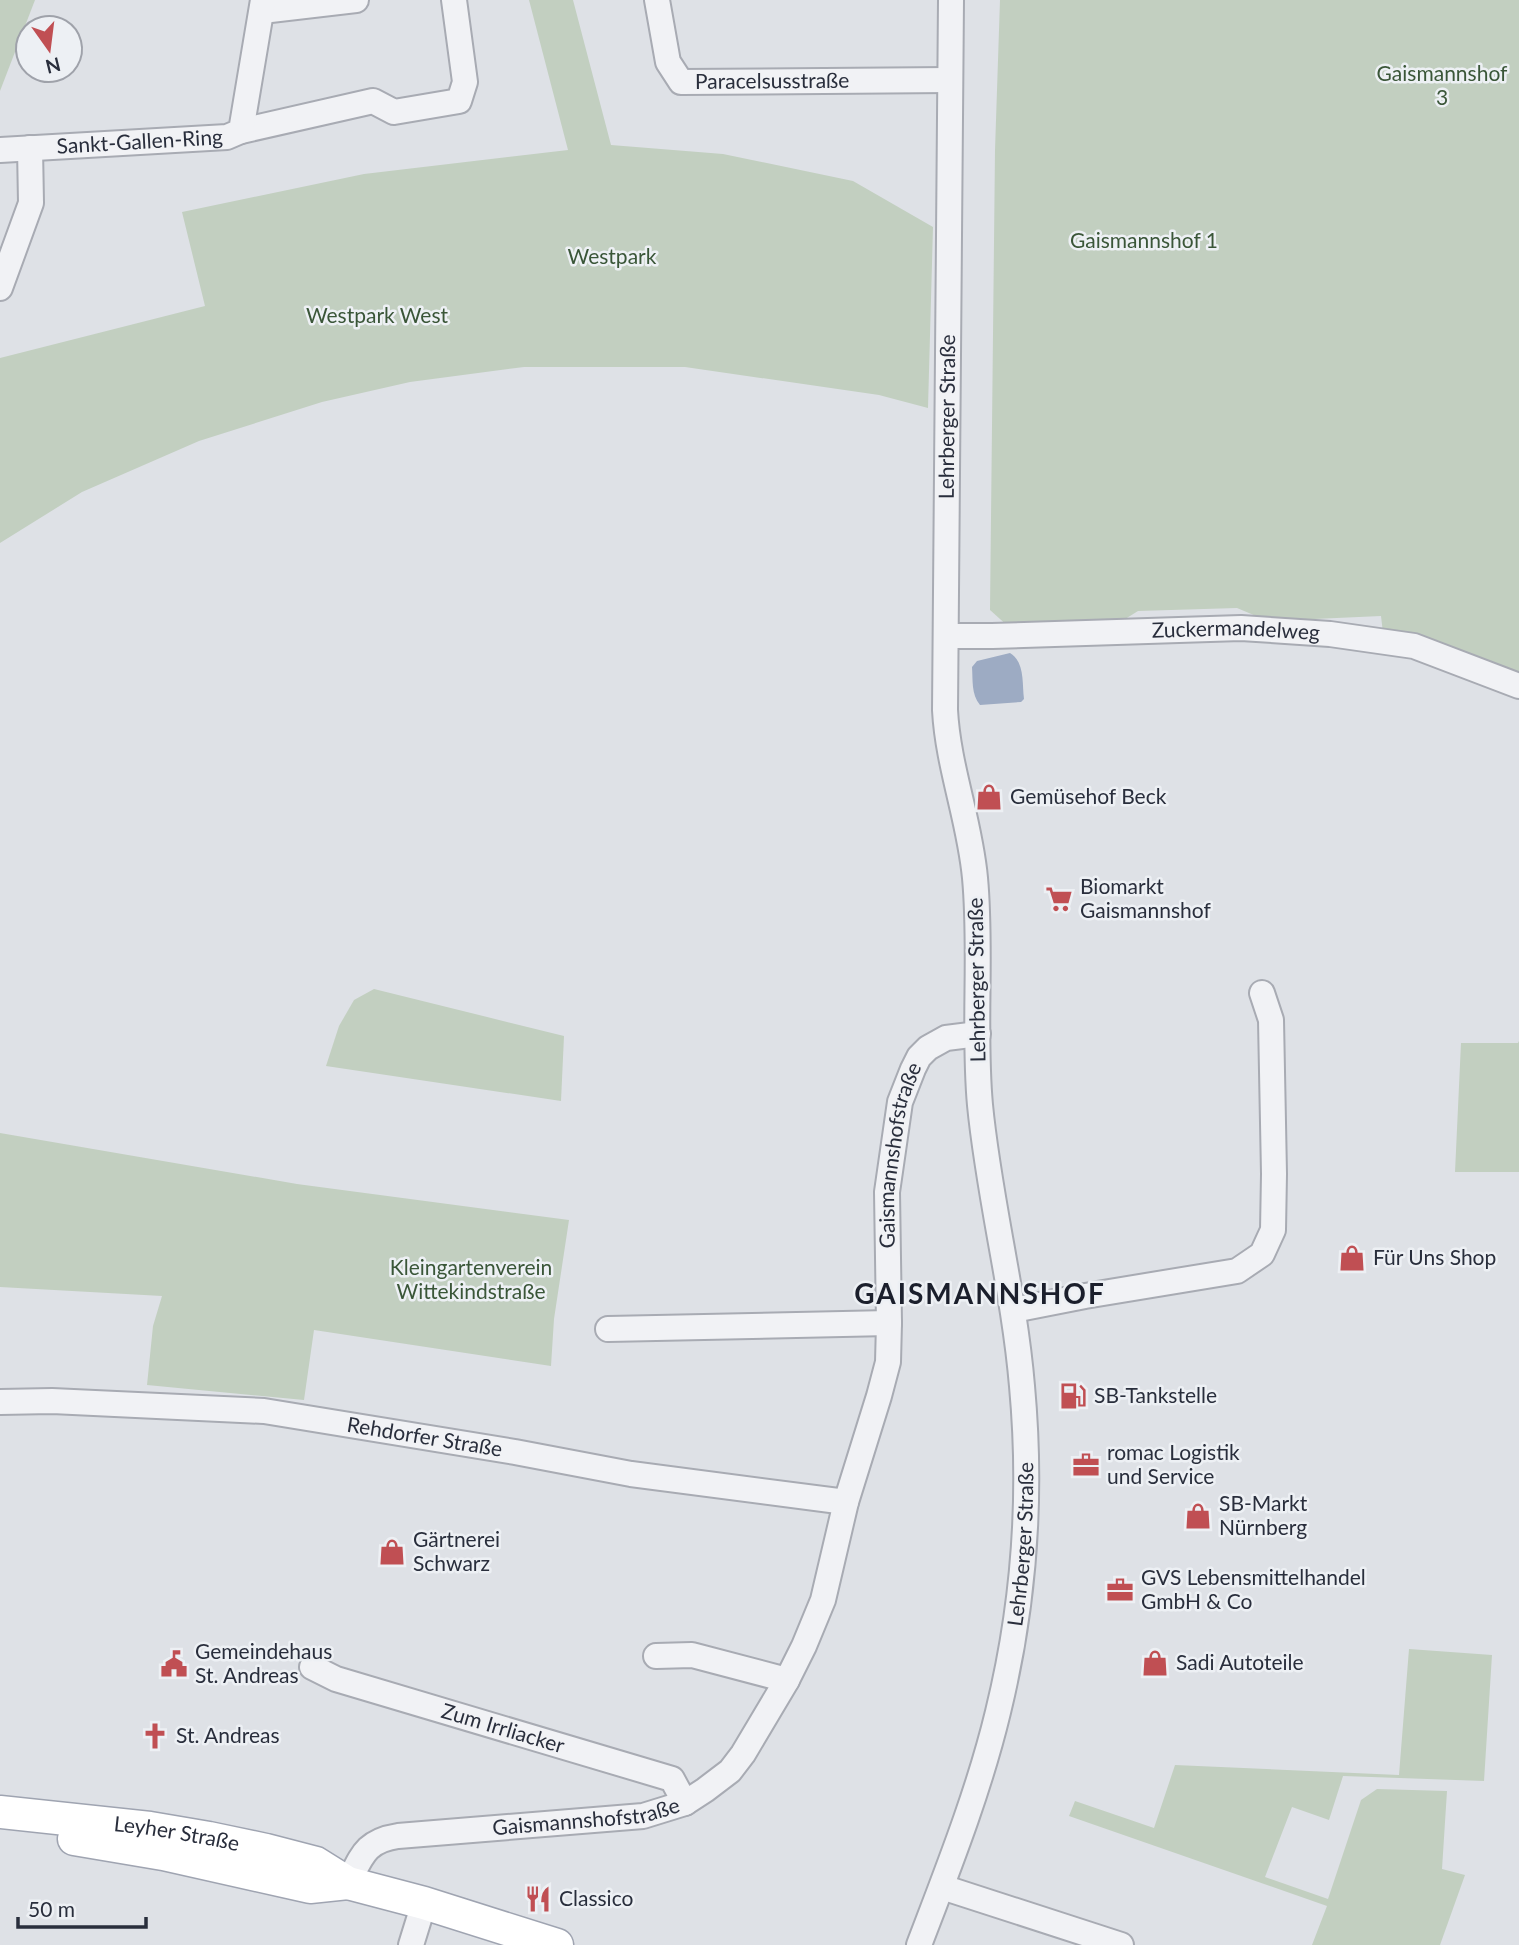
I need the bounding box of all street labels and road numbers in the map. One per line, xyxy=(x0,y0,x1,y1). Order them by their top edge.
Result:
street label: Paracelsusstraße xyxy=(695,67,849,93)
street label: Sankt-Gallen-Ring xyxy=(56,123,224,158)
street label: Lehrberger Straße xyxy=(933,334,959,499)
street label: Zuckermandelweg xyxy=(1151,614,1321,644)
street label: Lehrberger Straße xyxy=(962,897,989,1063)
street label: Gaismannshofstraße xyxy=(873,1057,925,1249)
street label: Rehdorfer Straße xyxy=(345,1411,504,1461)
street label: Lehrberger Straße xyxy=(1001,1462,1037,1628)
street label: Zum Irrliacker xyxy=(439,1697,568,1757)
street label: Gaismannshofstraße xyxy=(491,1791,682,1839)
street label: Leyher Straße xyxy=(113,1810,242,1855)

